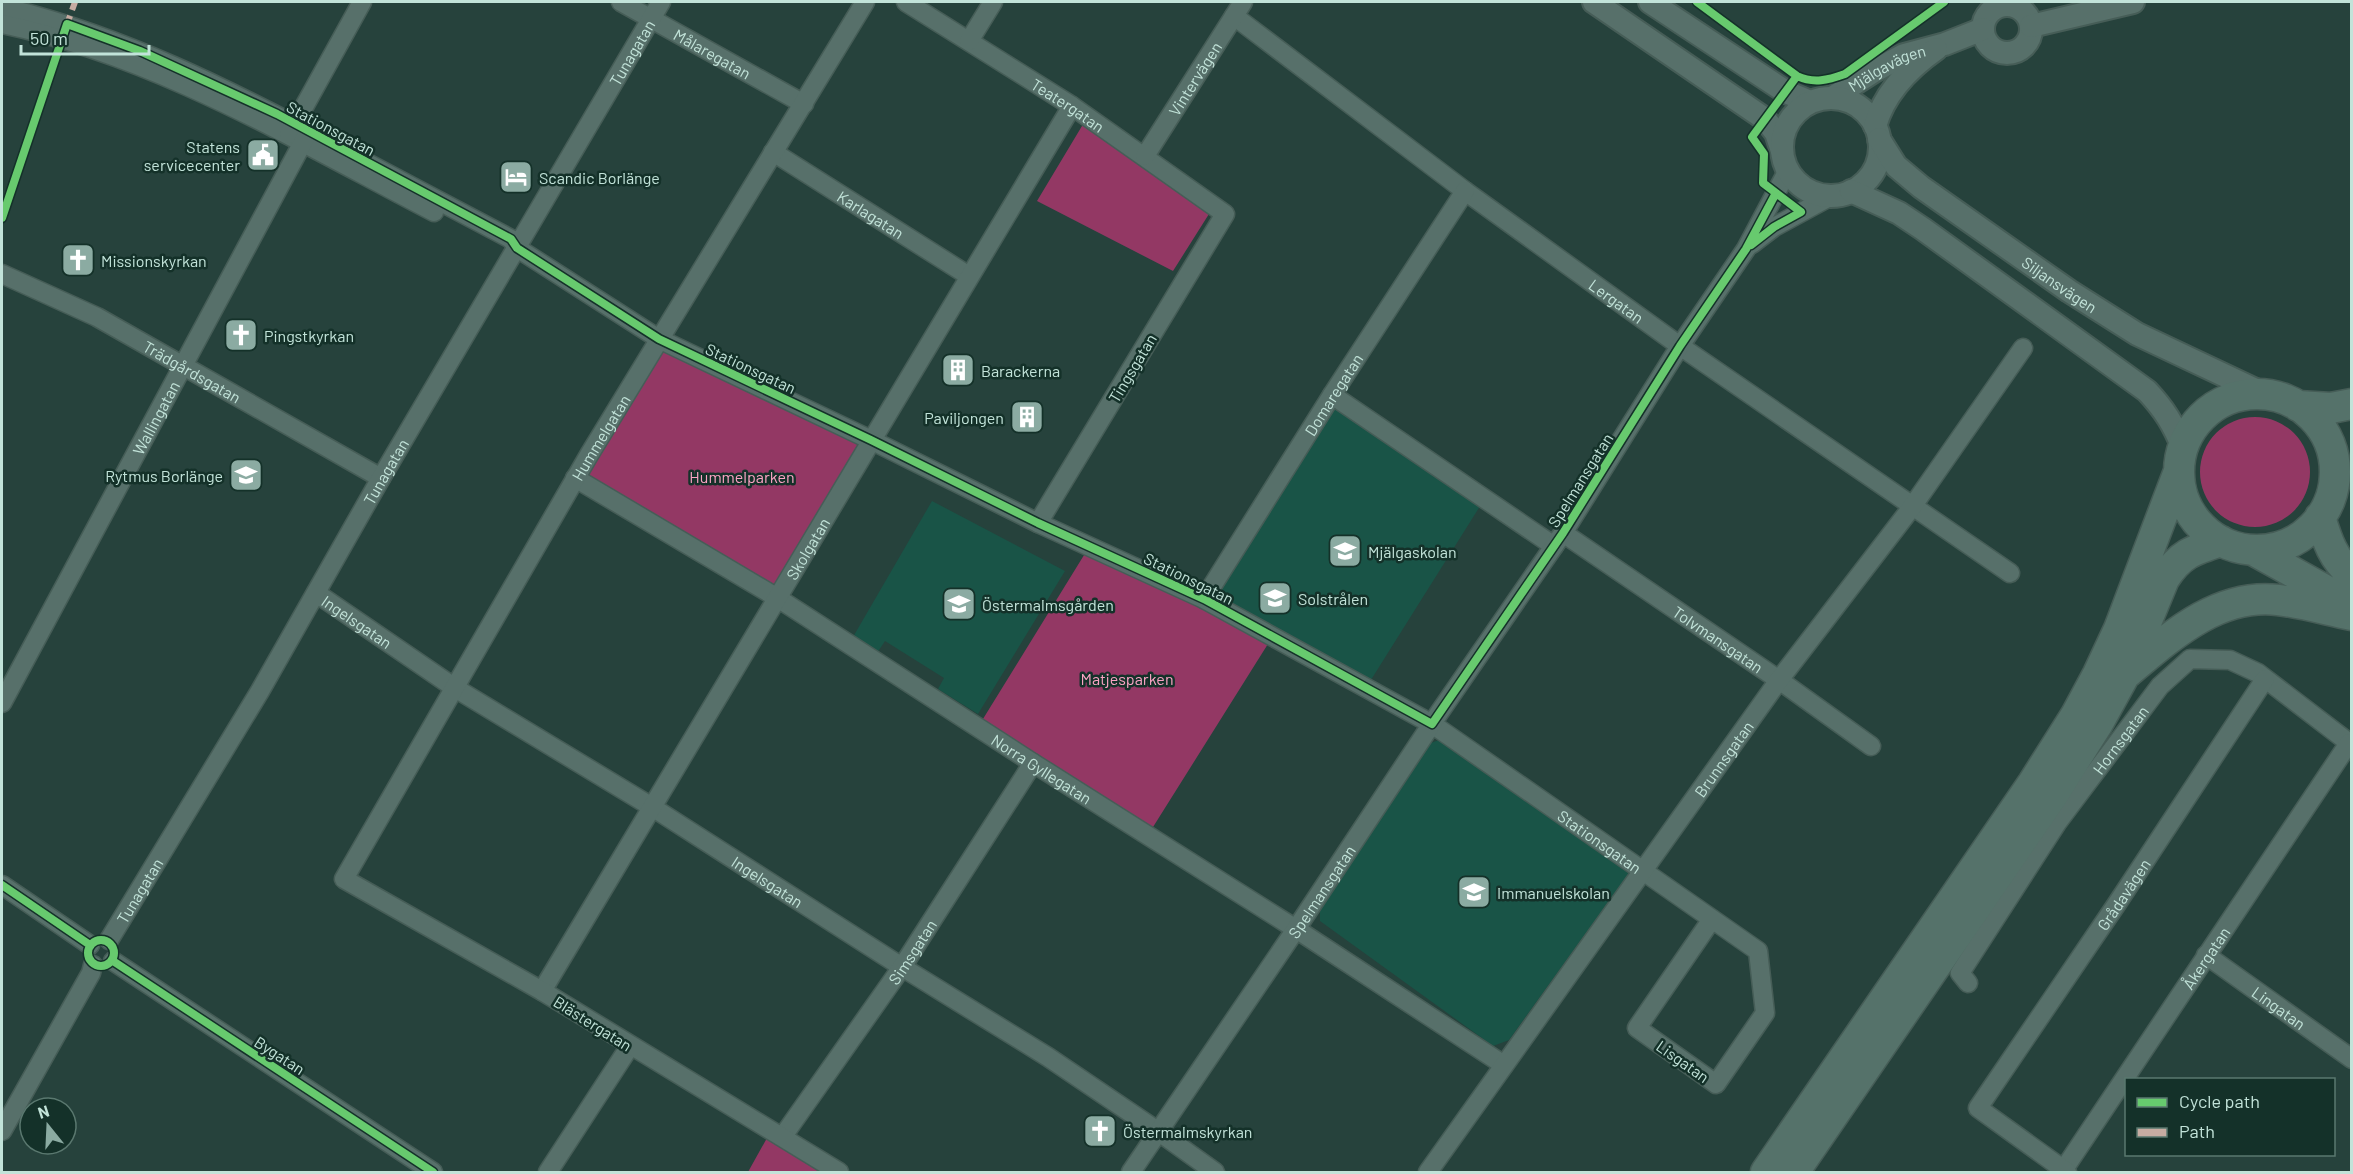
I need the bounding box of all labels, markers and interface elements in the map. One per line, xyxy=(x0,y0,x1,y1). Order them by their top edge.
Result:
street label: Tunagatan xyxy=(605,16,658,89)
scale bar xyxy=(21,18,148,56)
street label: Målaregatan xyxy=(671,24,755,82)
text: 50 m xyxy=(30,27,68,49)
street label: Vintervägen xyxy=(1164,38,1225,119)
street label: Mjälgavägen xyxy=(1844,40,1927,95)
street label: Teatergatan xyxy=(1028,74,1108,136)
street label: Stationsgatan xyxy=(283,97,379,159)
place label: Statens servicecenter xyxy=(144,137,240,174)
public building icon: Statens servicecenter xyxy=(245,137,281,173)
hotel icon: Scandic Borlänge xyxy=(498,159,534,195)
place label: Scandic Borlänge xyxy=(539,168,660,187)
street label: Karlagatan xyxy=(834,186,908,242)
church icon: Missionskyrkan xyxy=(60,242,96,278)
place label: Missionskyrkan xyxy=(101,251,207,270)
street label: Siljansvägen xyxy=(2019,252,2101,316)
street label: Lergatan xyxy=(1586,274,1648,326)
church icon: Pingstkyrkan xyxy=(223,317,259,353)
place label: Pingstkyrkan xyxy=(264,326,354,345)
street label: Tingsgatan xyxy=(1104,330,1160,406)
street label: Trädgårdsgatan xyxy=(140,336,245,406)
street label: Stationsgatan xyxy=(703,339,799,397)
street label: Domaregatan xyxy=(1300,350,1366,439)
building icon: Barackerna xyxy=(940,352,976,388)
place label: Barackerna xyxy=(981,361,1060,380)
street label: Wallingatan xyxy=(128,377,183,458)
street label: Hummelgatan xyxy=(567,391,633,484)
building icon: Paviljongen xyxy=(1009,399,1045,435)
place label: Paviljongen xyxy=(924,408,1004,427)
street label: Spelmansgatan xyxy=(1544,429,1616,531)
street label: Tunagatan xyxy=(359,435,412,508)
school or university icon: Rytmus Borlänge xyxy=(228,457,264,493)
place label: Rytmus Borlänge xyxy=(105,466,223,485)
park label: Hummelparken xyxy=(689,467,795,486)
street label: Skolgatan xyxy=(781,514,833,583)
school or university icon: Mjälgaskolan xyxy=(1327,533,1363,569)
place label: Mjälgaskolan xyxy=(1368,542,1457,561)
street label: Stationsgatan xyxy=(1141,548,1237,608)
school or university icon: Solstrålen xyxy=(1257,580,1293,616)
school or university icon: Östermalmsgården xyxy=(941,586,977,622)
place label: Solstrålen xyxy=(1298,589,1368,608)
street label: Ingelsgatan xyxy=(319,591,396,652)
place label: Östermalmsgården xyxy=(982,595,1114,614)
street label: Tolvmansgatan xyxy=(1670,601,1767,676)
park label: Matjesparken xyxy=(1080,669,1174,688)
street label: Hornsgatan xyxy=(2088,701,2152,777)
street label: Brunnsgatan xyxy=(1690,717,1757,800)
street label: Norra Gyllegatan xyxy=(988,729,1096,807)
street label: Stationsgatan xyxy=(1554,805,1645,877)
street label: Spelmansgatan xyxy=(1283,841,1359,941)
street label: Ingelsgatan xyxy=(729,851,807,911)
street label: Tunagatan xyxy=(112,854,166,927)
street label: Grådavägen xyxy=(2092,855,2154,934)
school or university icon: Immanuelskolan xyxy=(1456,874,1492,910)
place label: Immanuelskolan xyxy=(1497,883,1610,902)
street label: Simsgatan xyxy=(884,915,940,988)
street label: Åkergatan xyxy=(2178,923,2233,992)
street label: Lingatan xyxy=(2249,982,2310,1033)
street label: Blästergatan xyxy=(550,991,636,1055)
street label: Bygatan xyxy=(251,1032,309,1078)
street label: Lisgatan xyxy=(1653,1036,1713,1086)
legend xyxy=(2125,1078,2335,1156)
text: Cycle path xyxy=(2179,1090,2260,1112)
north arrow xyxy=(18,1096,78,1156)
text: N xyxy=(35,1101,51,1122)
church icon: Östermalmskyrkan xyxy=(1082,1113,1118,1149)
text: Path xyxy=(2179,1120,2215,1142)
place label: Östermalmskyrkan xyxy=(1123,1122,1252,1141)

